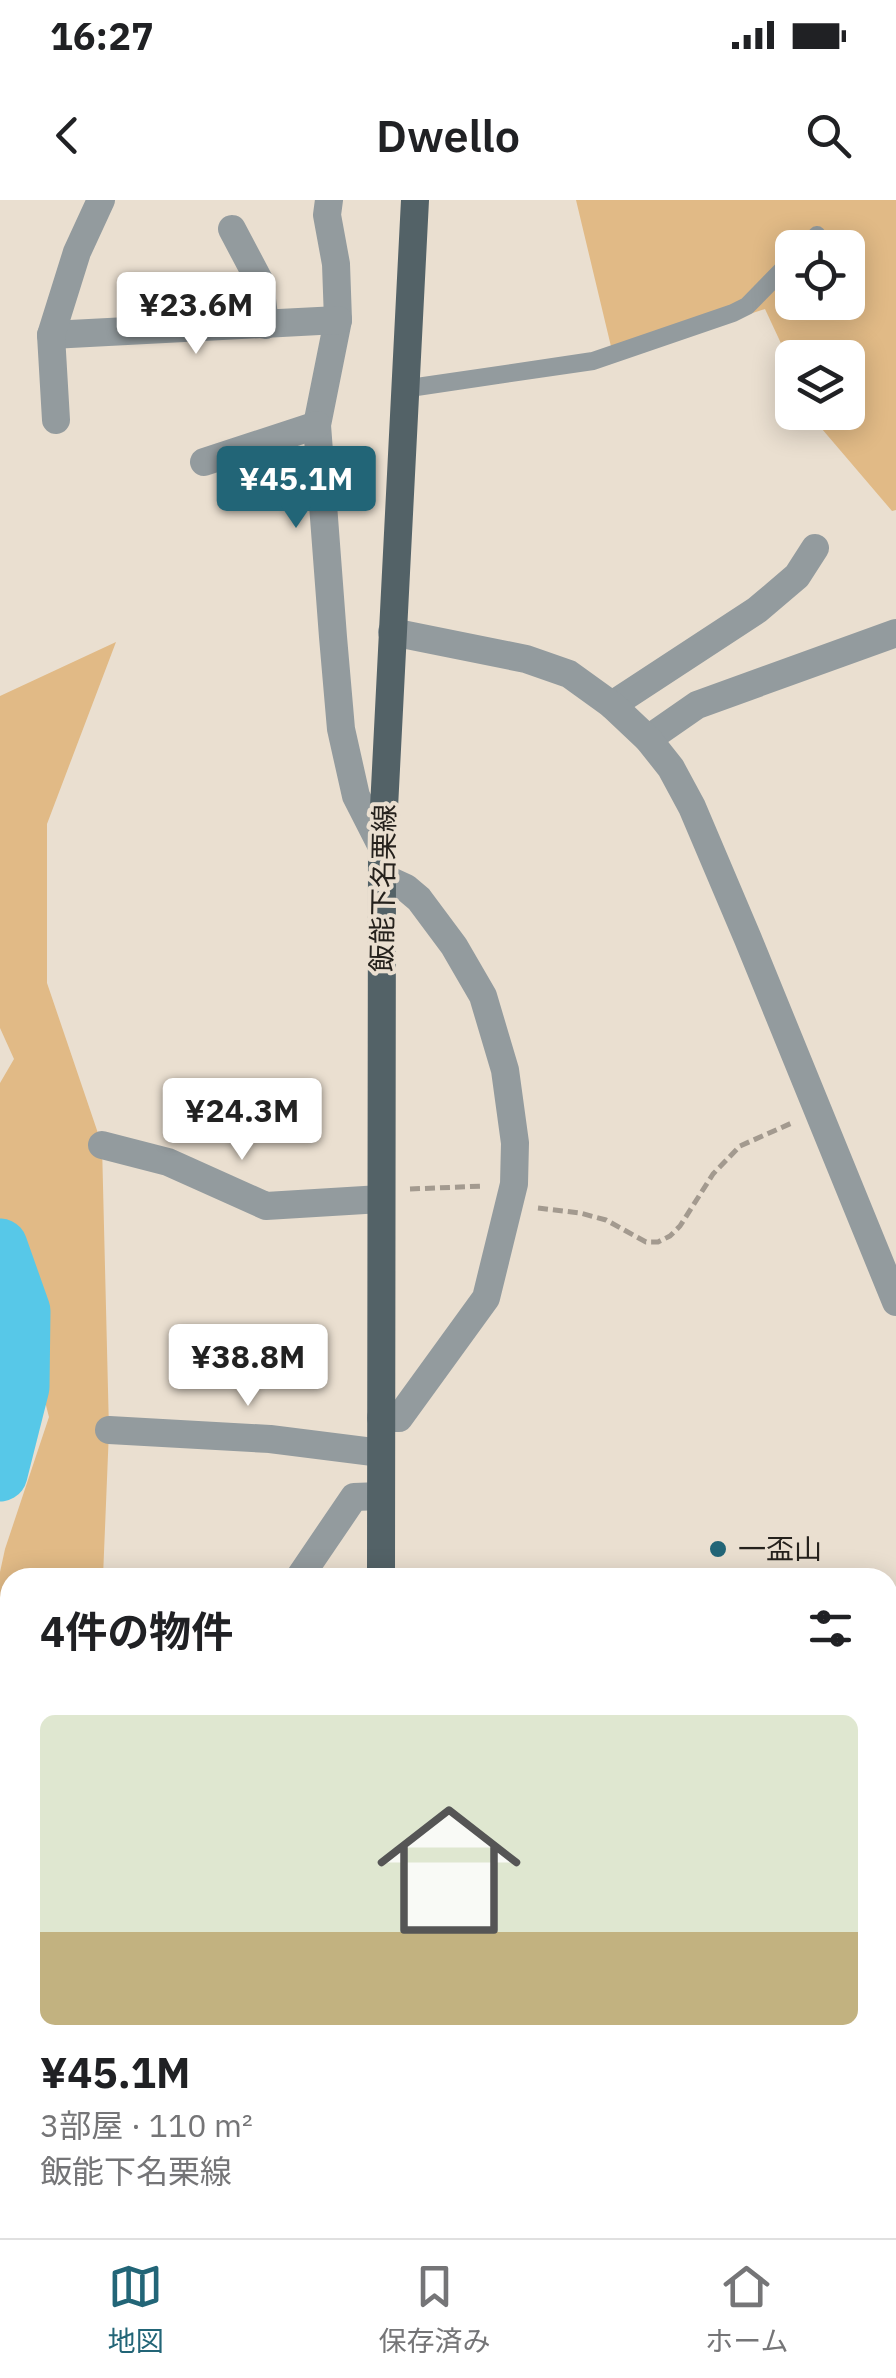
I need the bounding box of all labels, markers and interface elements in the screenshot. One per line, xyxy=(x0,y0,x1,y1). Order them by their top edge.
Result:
text: 16:27 xyxy=(50,11,154,60)
text: Dwello xyxy=(376,106,520,164)
icon: back xyxy=(40,108,95,163)
icon: search xyxy=(801,108,856,163)
map controls xyxy=(775,230,865,430)
button: locate xyxy=(775,230,865,320)
pin: ¥23.6M xyxy=(115,272,277,357)
text: ¥23.6M xyxy=(139,283,253,325)
button: layers xyxy=(775,340,865,430)
pin: ¥45.1M xyxy=(215,446,377,531)
text: ¥45.1M xyxy=(239,457,353,499)
street label: 飯能下名栗線 xyxy=(363,804,402,972)
pin: ¥24.3M xyxy=(161,1078,323,1163)
text: ¥24.3M xyxy=(185,1089,299,1131)
pin: ¥38.8M xyxy=(167,1324,329,1409)
text: ¥38.8M xyxy=(191,1335,305,1377)
place label: 一盃山 xyxy=(738,1530,822,1567)
marker: 一盃山 xyxy=(707,1538,729,1560)
icon: filters xyxy=(803,1601,858,1656)
text: 4件の物件 xyxy=(40,1604,233,1659)
icon: home xyxy=(359,1780,539,1960)
text: ¥45.1M xyxy=(40,2045,190,2100)
text: 3部屋 · 110 m² xyxy=(40,2104,253,2146)
text: 飯能下名栗線 xyxy=(40,2150,232,2192)
tab: 地図 xyxy=(107,2259,163,2359)
tab: 保存済み xyxy=(378,2259,490,2359)
tab: ホーム xyxy=(705,2259,789,2359)

